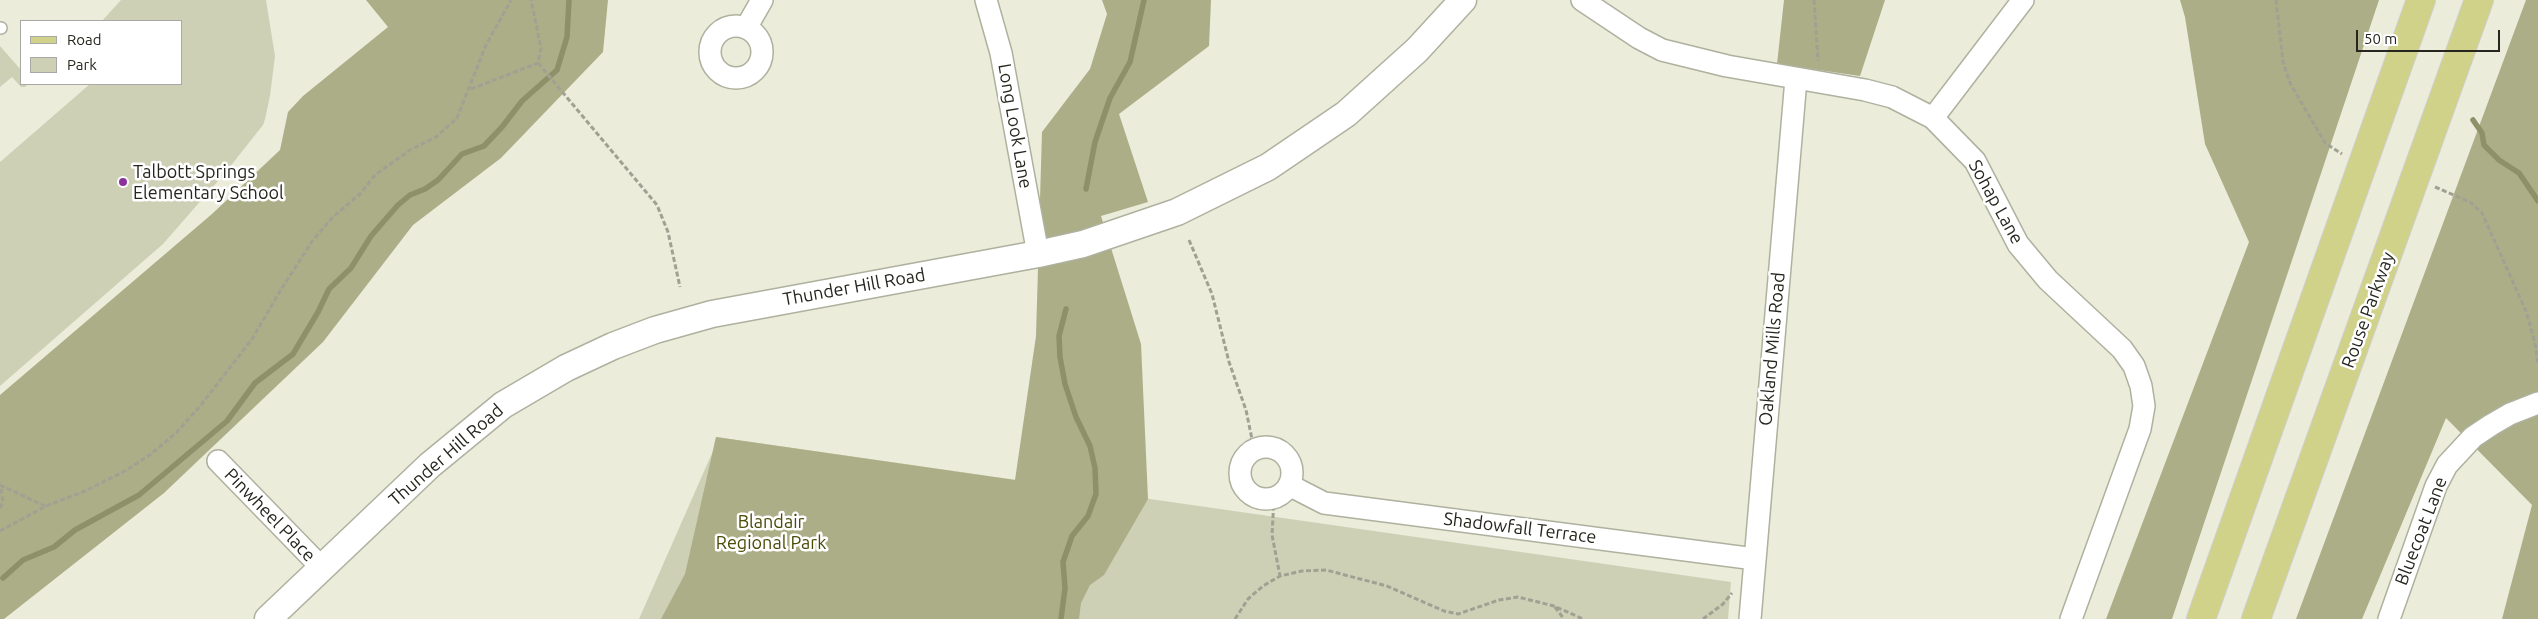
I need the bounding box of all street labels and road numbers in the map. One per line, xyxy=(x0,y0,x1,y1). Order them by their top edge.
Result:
street label: Long Look Lane xyxy=(993,62,1037,190)
street label: Sohap Lane xyxy=(1964,156,2028,248)
street label: Rouse Parkway xyxy=(2337,249,2399,371)
street label: Thunder Hill Road xyxy=(781,264,927,310)
street label: Oakland Mills Road xyxy=(1755,271,1789,427)
street label: Thunder Hill Road xyxy=(384,400,508,510)
street label: Pinwheel Place xyxy=(220,464,320,566)
street label: Bluecoat Lane xyxy=(2390,474,2452,588)
street label: Shadowfall Terrace xyxy=(1442,508,1598,548)

